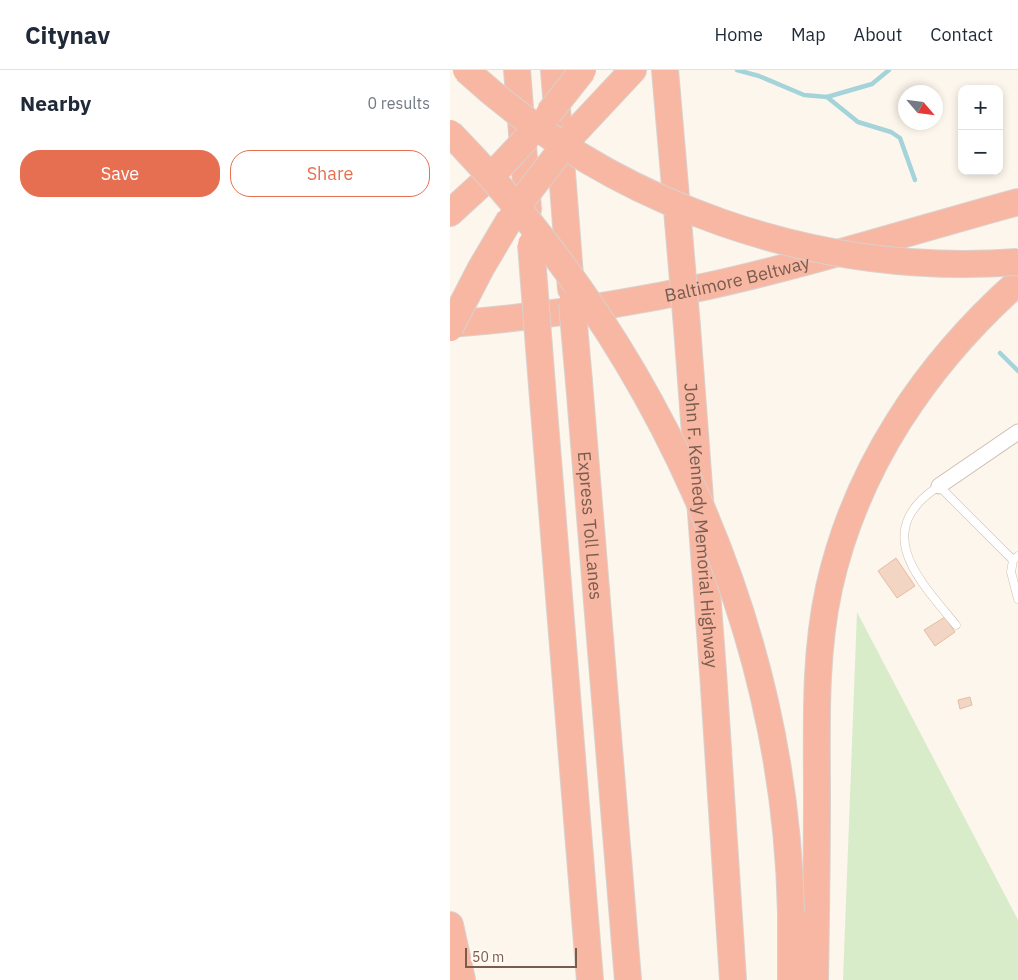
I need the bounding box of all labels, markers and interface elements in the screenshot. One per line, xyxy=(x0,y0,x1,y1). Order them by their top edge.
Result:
text: Citynav xyxy=(25,19,110,51)
text: Home xyxy=(715,23,763,46)
text: Map xyxy=(791,23,826,46)
text: About xyxy=(854,23,902,46)
text: Contact xyxy=(930,23,993,46)
north arrow xyxy=(898,85,943,130)
map controls xyxy=(958,85,1003,175)
button: + xyxy=(958,85,1003,130)
text: Nearby xyxy=(20,89,91,117)
text: 0 results xyxy=(367,93,430,113)
button: − xyxy=(958,130,1003,175)
button: Save xyxy=(20,150,220,197)
button: Share xyxy=(230,150,430,197)
street label: Baltimore Beltway xyxy=(662,250,812,306)
street label: John F. Kennedy Memorial Highway xyxy=(680,382,724,669)
street label: Express Toll Lanes xyxy=(573,450,608,601)
scale bar xyxy=(465,945,578,968)
text: 50 m xyxy=(472,948,504,966)

